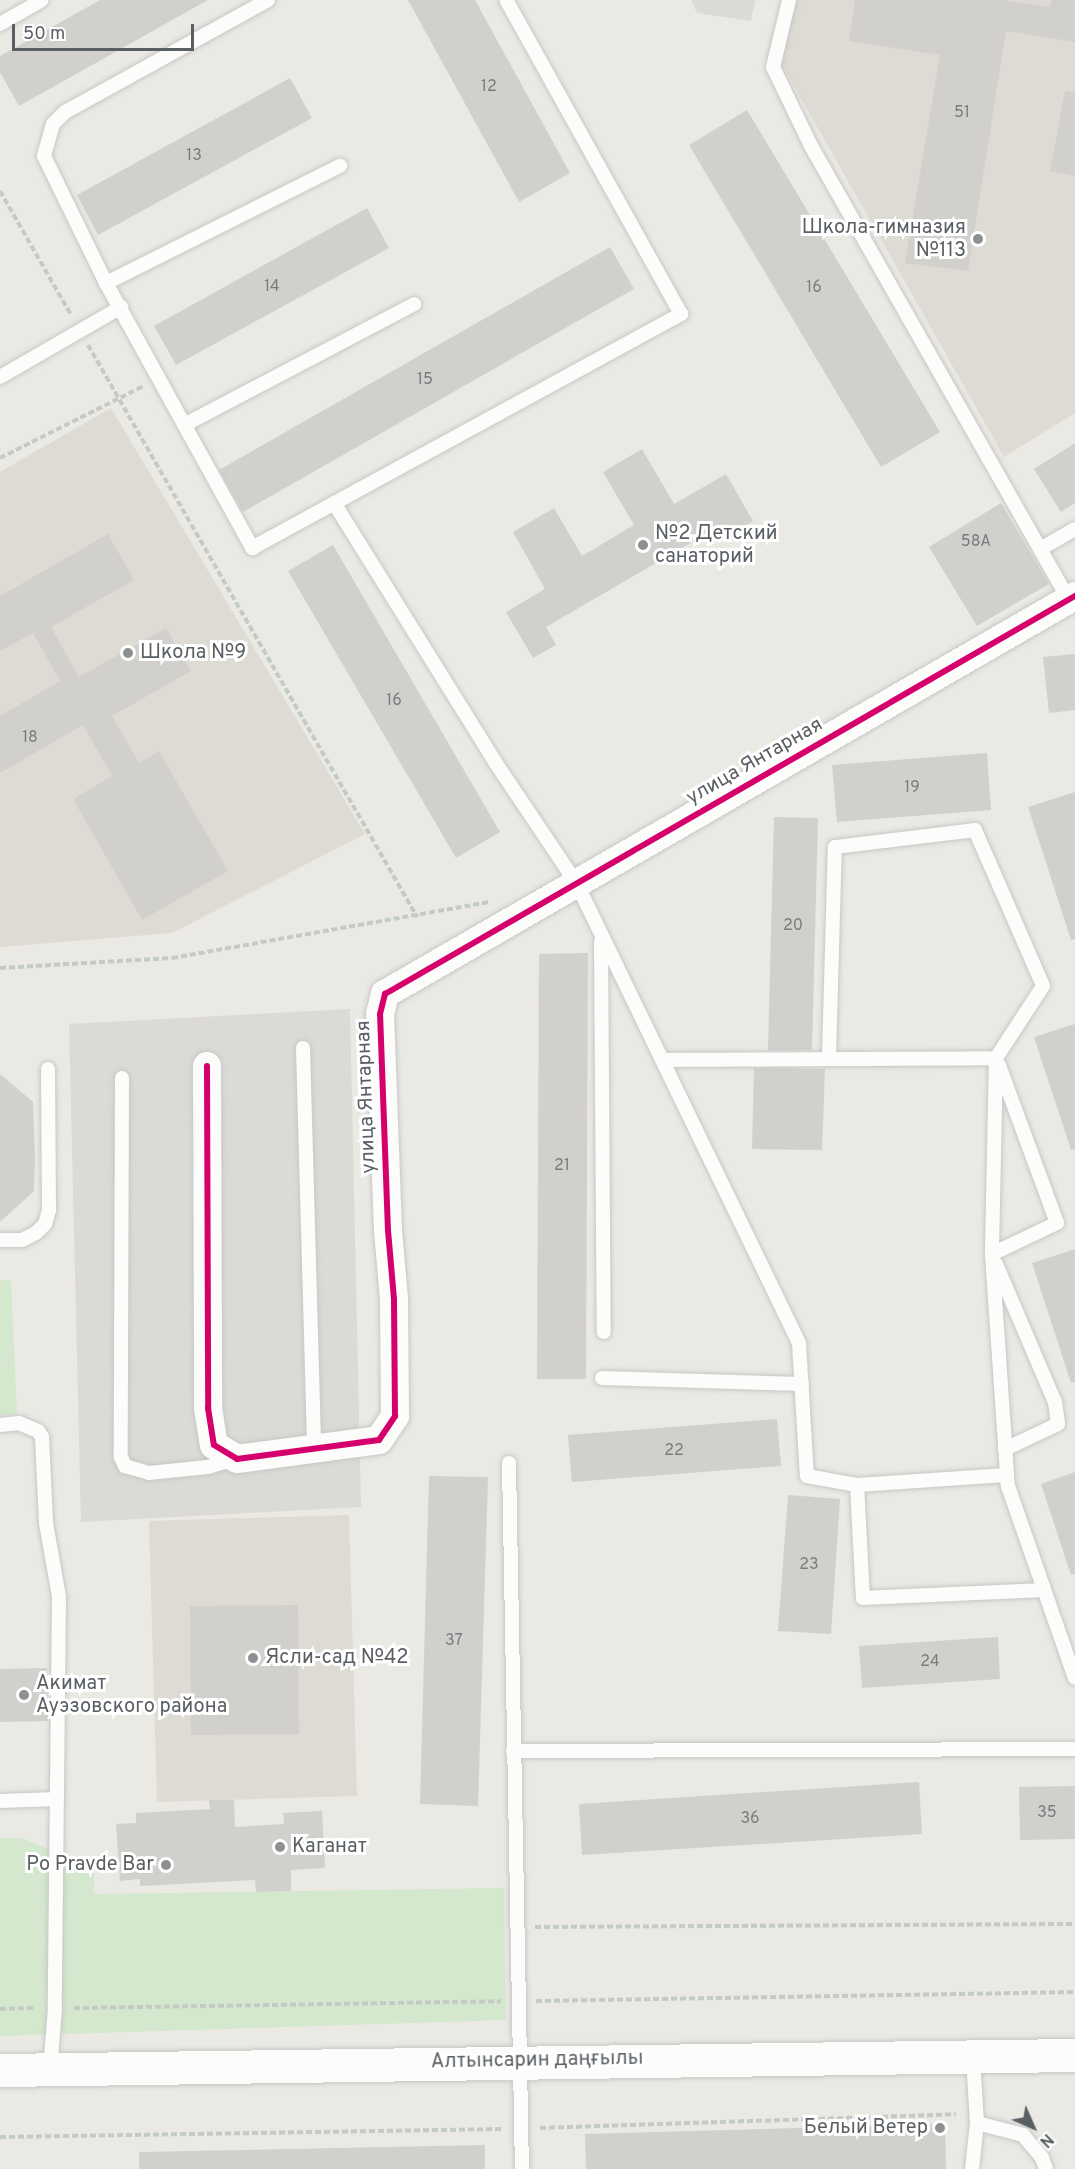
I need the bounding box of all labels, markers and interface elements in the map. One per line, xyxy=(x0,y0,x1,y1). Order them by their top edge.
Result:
scale bar xyxy=(15,12,196,50)
text: 50 m xyxy=(23,23,65,46)
house number: 12 xyxy=(481,77,497,97)
house number: 51 xyxy=(954,103,970,123)
house number: 13 xyxy=(186,146,202,166)
place label: Школа-гимназия №113 xyxy=(802,216,966,263)
marker: Школа-гимназия №113 xyxy=(971,232,985,246)
house number: 14 xyxy=(264,277,280,297)
house number: 16 xyxy=(806,278,822,298)
house number: 15 xyxy=(417,370,433,390)
place label: №2 Детский санаторий xyxy=(655,522,778,569)
house number: 58А xyxy=(961,532,991,552)
marker: №2 Детский санаторий xyxy=(636,538,650,552)
place label: Школа №9 xyxy=(140,641,246,665)
marker: Школа №9 xyxy=(121,646,135,660)
house number: 16 xyxy=(386,691,402,711)
street label: улица Янтарная xyxy=(683,713,827,811)
house number: 18 xyxy=(22,728,38,748)
house number: 19 xyxy=(904,778,920,798)
house number: 20 xyxy=(783,916,803,936)
street label: улица Янтарная xyxy=(352,1020,382,1174)
house number: 21 xyxy=(554,1156,570,1176)
house number: 22 xyxy=(664,1441,684,1461)
house number: 23 xyxy=(799,1555,819,1575)
house number: 37 xyxy=(445,1631,463,1651)
place label: Ясли-сад №42 xyxy=(265,1646,409,1670)
marker: Ясли-сад №42 xyxy=(246,1651,260,1665)
house number: 24 xyxy=(920,1652,940,1672)
place label: Акимат Ауэзовского района xyxy=(36,1672,227,1719)
marker: Акимат Ауэзовского района xyxy=(17,1688,31,1702)
house number: 35 xyxy=(1037,1803,1057,1823)
house number: 36 xyxy=(740,1809,760,1829)
place label: Каганат xyxy=(292,1835,367,1859)
marker: Каганат xyxy=(273,1840,287,1854)
place label: Po Pravde Bar xyxy=(26,1853,154,1877)
marker: Po Pravde Bar xyxy=(159,1858,173,1872)
street label: Алтынсарин даңғылы xyxy=(431,2047,643,2075)
north arrow xyxy=(1003,2097,1063,2157)
place label: Белый Ветер xyxy=(804,2116,928,2140)
marker: Белый Ветер xyxy=(933,2121,947,2135)
text: N xyxy=(1035,2129,1057,2151)

